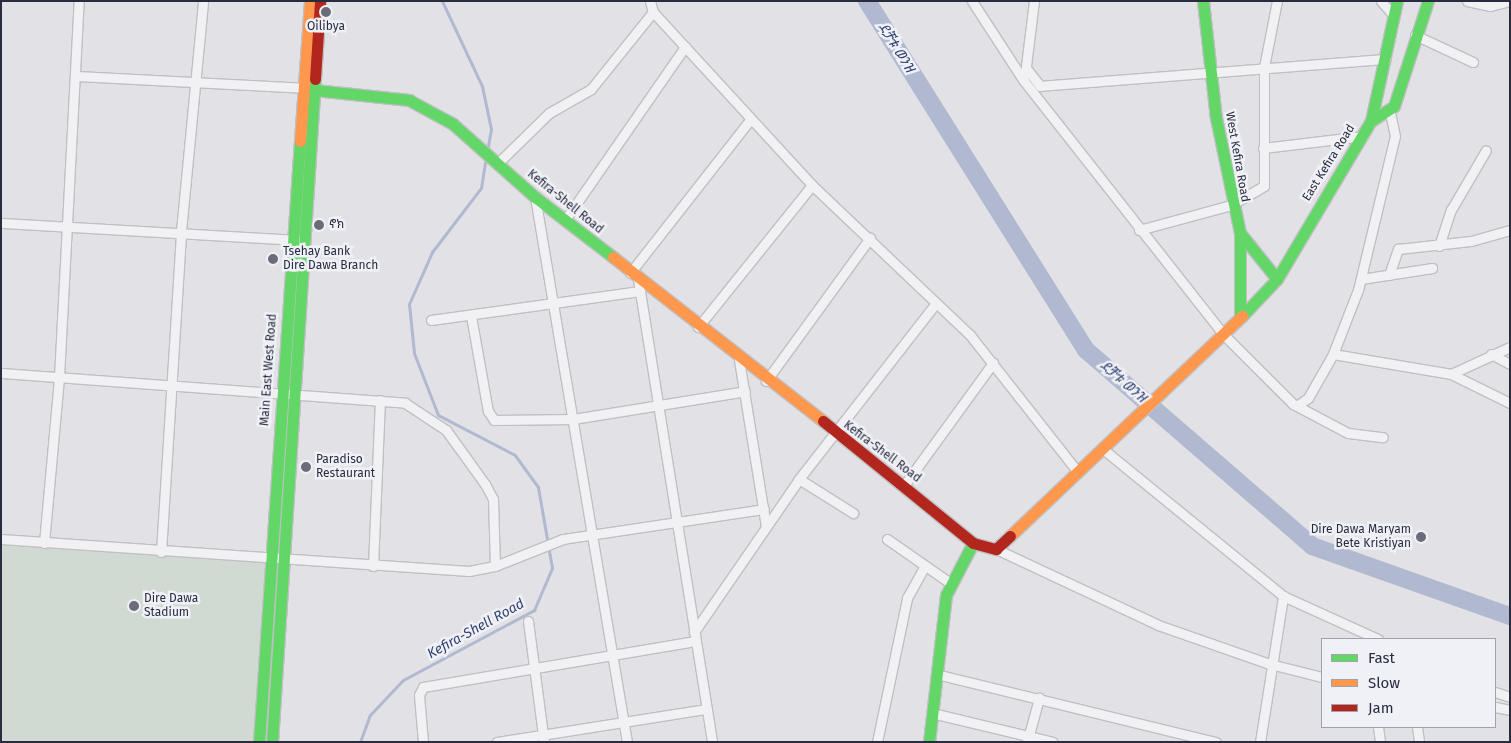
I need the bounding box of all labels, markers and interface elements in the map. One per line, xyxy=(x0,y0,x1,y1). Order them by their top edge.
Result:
marker: Oilibya xyxy=(320,6,332,18)
place label: Oilibya xyxy=(307,20,345,34)
water label: ደቻቱ ወንዝ xyxy=(874,20,918,76)
street label: West Kefira Road xyxy=(1222,111,1252,203)
street label: East Kefira Road xyxy=(1300,122,1358,204)
street label: Kefira-Shell Road xyxy=(524,167,606,237)
place label: ኖክ xyxy=(329,218,344,232)
marker: ኖክ xyxy=(313,219,325,231)
place label: Tsehay Bank Dire Dawa Branch xyxy=(283,245,378,273)
marker: Tsehay Bank Dire Dawa Branch xyxy=(267,253,279,265)
street label: Main East West Road xyxy=(258,313,280,427)
water label: ደቻቱ ወንዝ xyxy=(1097,357,1149,407)
street label: Kefira-Shell Road xyxy=(840,418,924,486)
place label: Paradiso Restaurant xyxy=(316,453,375,481)
marker: Paradiso Restaurant xyxy=(300,461,312,473)
place label: Dire Dawa Maryam Bete Kristiyan xyxy=(1311,523,1411,551)
marker: Dire Dawa Maryam Bete Kristiyan xyxy=(1415,531,1427,543)
place label: Dire Dawa Stadium xyxy=(144,592,198,620)
water label: Kefira-Shell Road xyxy=(425,595,527,663)
marker: Dire Dawa Stadium xyxy=(128,600,140,612)
legend xyxy=(1321,638,1496,728)
text: Fast xyxy=(1368,649,1395,667)
text: Slow xyxy=(1368,674,1400,692)
text: Jam xyxy=(1368,699,1394,717)

